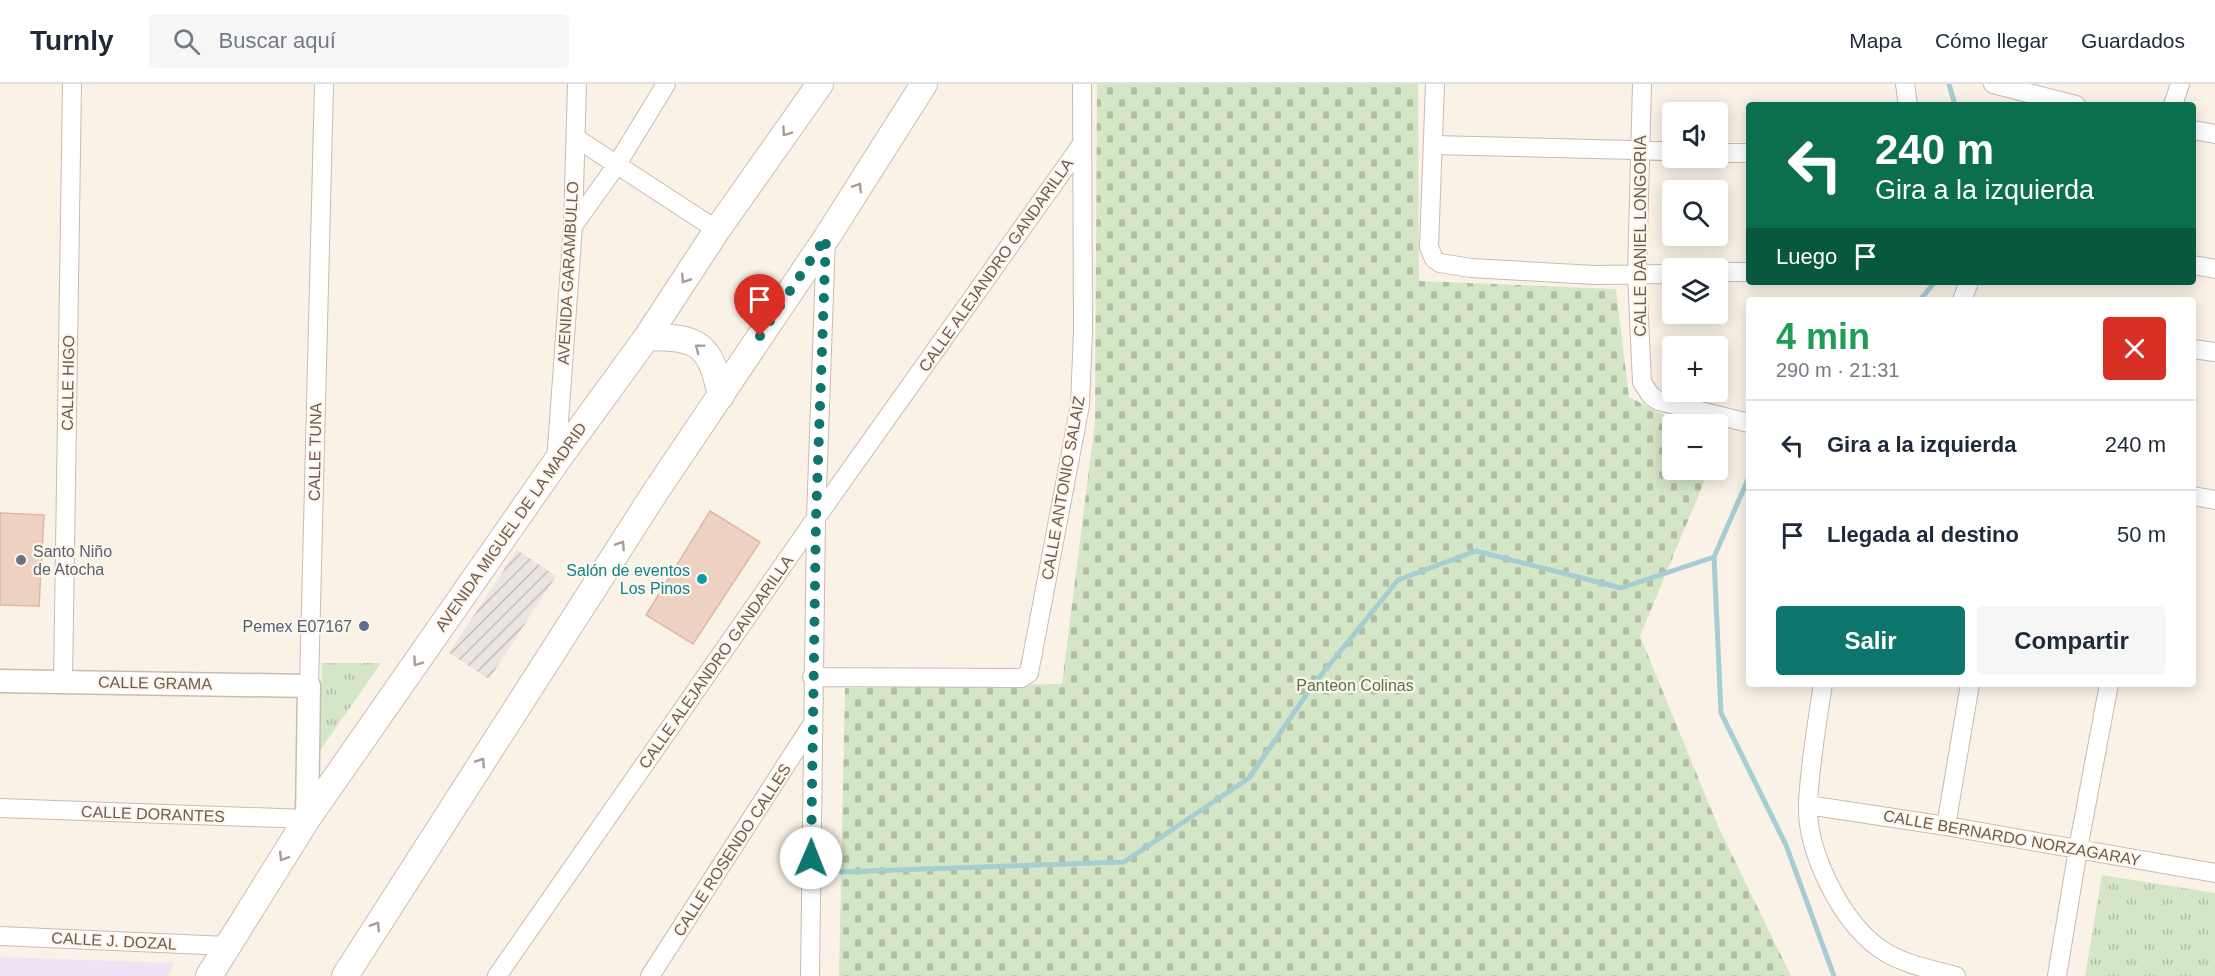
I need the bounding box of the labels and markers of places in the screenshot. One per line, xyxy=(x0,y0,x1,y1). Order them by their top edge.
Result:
pin xyxy=(734,274,785,336)
place label: Santo Niño de Atocha xyxy=(33,543,112,578)
marker: Santo Niño de Atocha xyxy=(14,553,28,567)
place label: Salón de eventos Los Pinos xyxy=(566,562,690,597)
marker: Salón de eventos Los Pinos xyxy=(695,572,709,586)
place label: Pemex E07167 xyxy=(243,618,352,635)
marker: Pemex E07167 xyxy=(357,619,371,633)

